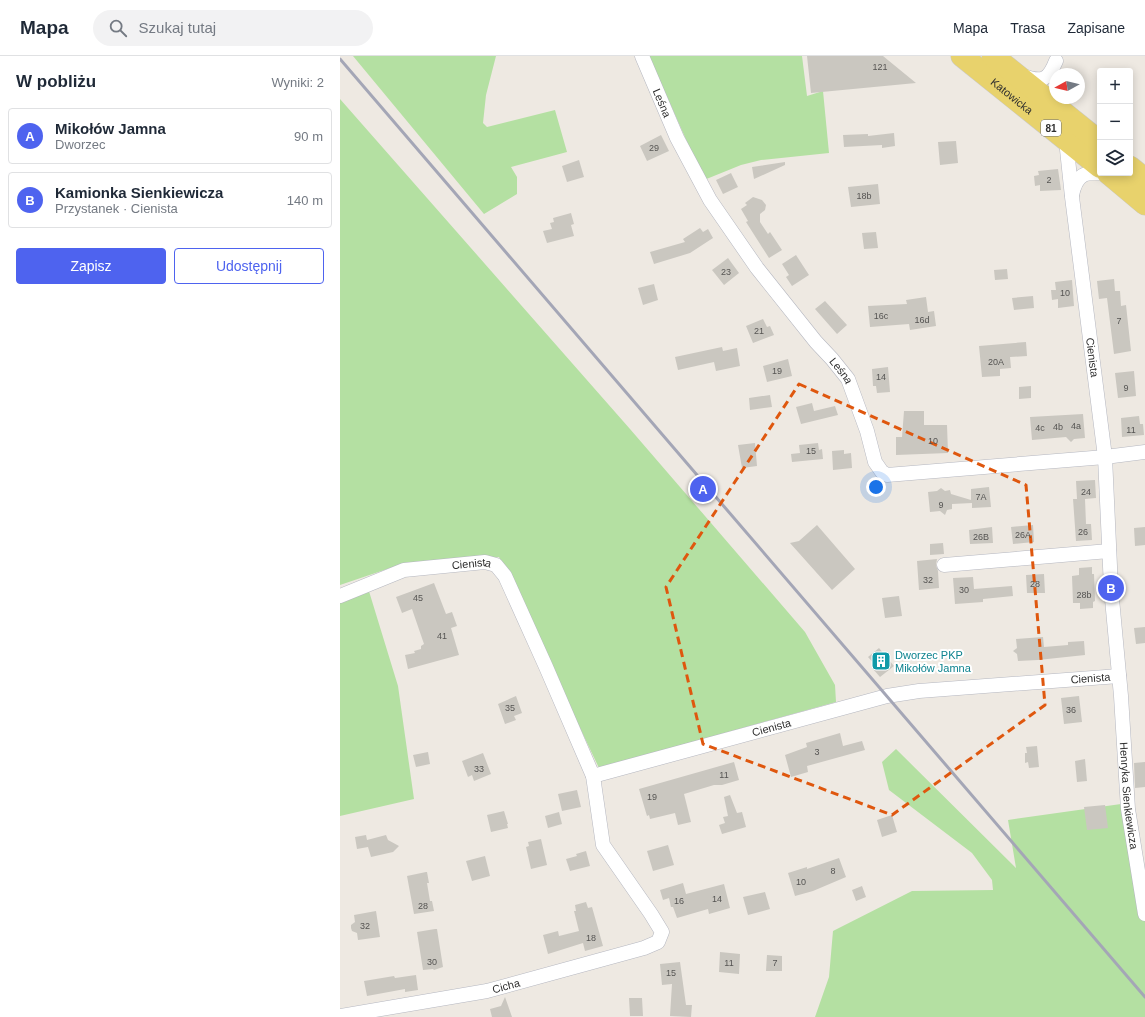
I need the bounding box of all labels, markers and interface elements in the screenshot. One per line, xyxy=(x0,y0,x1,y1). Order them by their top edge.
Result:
search box xyxy=(93,10,373,46)
text: Mapa xyxy=(20,17,69,38)
icon: search xyxy=(107,17,129,39)
text: Szukaj tutaj xyxy=(139,19,216,36)
text: Mapa xyxy=(953,20,988,36)
text: Trasa xyxy=(1010,20,1045,36)
text: Zapisane xyxy=(1067,20,1125,36)
house number: 121 xyxy=(872,62,888,72)
north arrow xyxy=(1049,68,1085,104)
map controls xyxy=(1097,68,1133,176)
button: + xyxy=(1097,68,1133,104)
text: W pobliżu xyxy=(16,72,96,91)
text: Wyniki: 2 xyxy=(271,75,324,90)
street label: Katowicka xyxy=(989,76,1036,117)
street label: Leśna xyxy=(651,87,674,120)
button: − xyxy=(1097,104,1133,140)
text: Mikołów Jamna xyxy=(55,120,166,137)
road number: 81 xyxy=(1041,120,1061,136)
text: A xyxy=(25,129,35,144)
text: 90 m xyxy=(294,129,323,144)
text: Dworzec xyxy=(55,137,106,152)
button: layers xyxy=(1097,140,1133,176)
house number: 29 xyxy=(649,143,659,153)
house number: 2 xyxy=(1046,175,1052,185)
text: Kamionka Sienkiewicza xyxy=(55,184,223,201)
house number: 18b xyxy=(856,191,872,201)
text: B xyxy=(25,193,35,208)
text: 140 m xyxy=(287,193,323,208)
text: Przystanek · Cienista xyxy=(55,201,178,216)
button: Zapisz xyxy=(16,248,166,284)
button: Udostępnij xyxy=(174,248,324,284)
house number: 23 xyxy=(721,267,731,277)
house number: 10 xyxy=(1060,288,1070,298)
house number: 16c xyxy=(874,311,889,321)
house number: 16d xyxy=(914,315,930,325)
house number: 7 xyxy=(1116,316,1122,326)
house number: 21 xyxy=(754,326,764,336)
street label: Cienista xyxy=(1084,337,1101,379)
street label: Leśna xyxy=(827,355,855,386)
house number: 20A xyxy=(988,357,1004,367)
house number: 19 xyxy=(772,366,782,376)
house number: 14 xyxy=(876,372,886,382)
house number: 9 xyxy=(1123,383,1129,393)
house number: 4a xyxy=(1071,421,1081,431)
house number: 4b xyxy=(1053,422,1063,432)
house number: 4c xyxy=(1035,423,1045,433)
house number: 11 xyxy=(1126,425,1136,435)
house number: 10 xyxy=(928,436,938,446)
house number: 15 xyxy=(806,446,816,456)
pin: A xyxy=(690,474,716,504)
your location xyxy=(866,477,886,497)
house number: 24 xyxy=(1081,487,1091,497)
house number: 7A xyxy=(975,492,987,502)
house number: 9 xyxy=(938,500,944,510)
house number: 26 xyxy=(1078,527,1088,537)
house number: 26A xyxy=(1015,530,1031,540)
house number: 26B xyxy=(973,532,989,542)
street label: Cienista xyxy=(451,556,494,571)
pin: B xyxy=(1098,573,1124,603)
house number: 32 xyxy=(923,575,933,585)
house number: 28 xyxy=(1030,579,1040,589)
house number: 30 xyxy=(959,585,969,595)
house number: 28b xyxy=(1076,590,1092,600)
house number: 45 xyxy=(413,593,423,603)
house number: 41 xyxy=(437,631,447,641)
place label: Dworzec PKP Mikołów Jamna xyxy=(895,649,972,674)
building icon: Dworzec PKP Mikołów Jamna xyxy=(870,650,892,672)
street label: Cienista xyxy=(1070,671,1112,686)
house number: 35 xyxy=(505,703,515,713)
house number: 36 xyxy=(1066,705,1076,715)
street label: Cienista xyxy=(751,716,793,738)
street label: Henryka Sienkiewicza xyxy=(1118,742,1141,851)
house number: 3 xyxy=(814,747,820,757)
house number: 33 xyxy=(474,764,484,774)
house number: 11 xyxy=(719,770,729,780)
house number: 19 xyxy=(647,792,657,802)
house number: 8 xyxy=(830,866,836,876)
house number: 10 xyxy=(796,877,806,887)
house number: 14 xyxy=(712,894,722,904)
house number: 16 xyxy=(674,896,684,906)
house number: 28 xyxy=(418,901,428,911)
house number: 32 xyxy=(360,921,370,931)
house number: 18 xyxy=(586,933,596,943)
house number: 30 xyxy=(427,957,437,967)
house number: 11 xyxy=(724,958,734,968)
house number: 7 xyxy=(772,958,778,968)
house number: 15 xyxy=(666,968,676,978)
street label: Cicha xyxy=(491,976,522,995)

